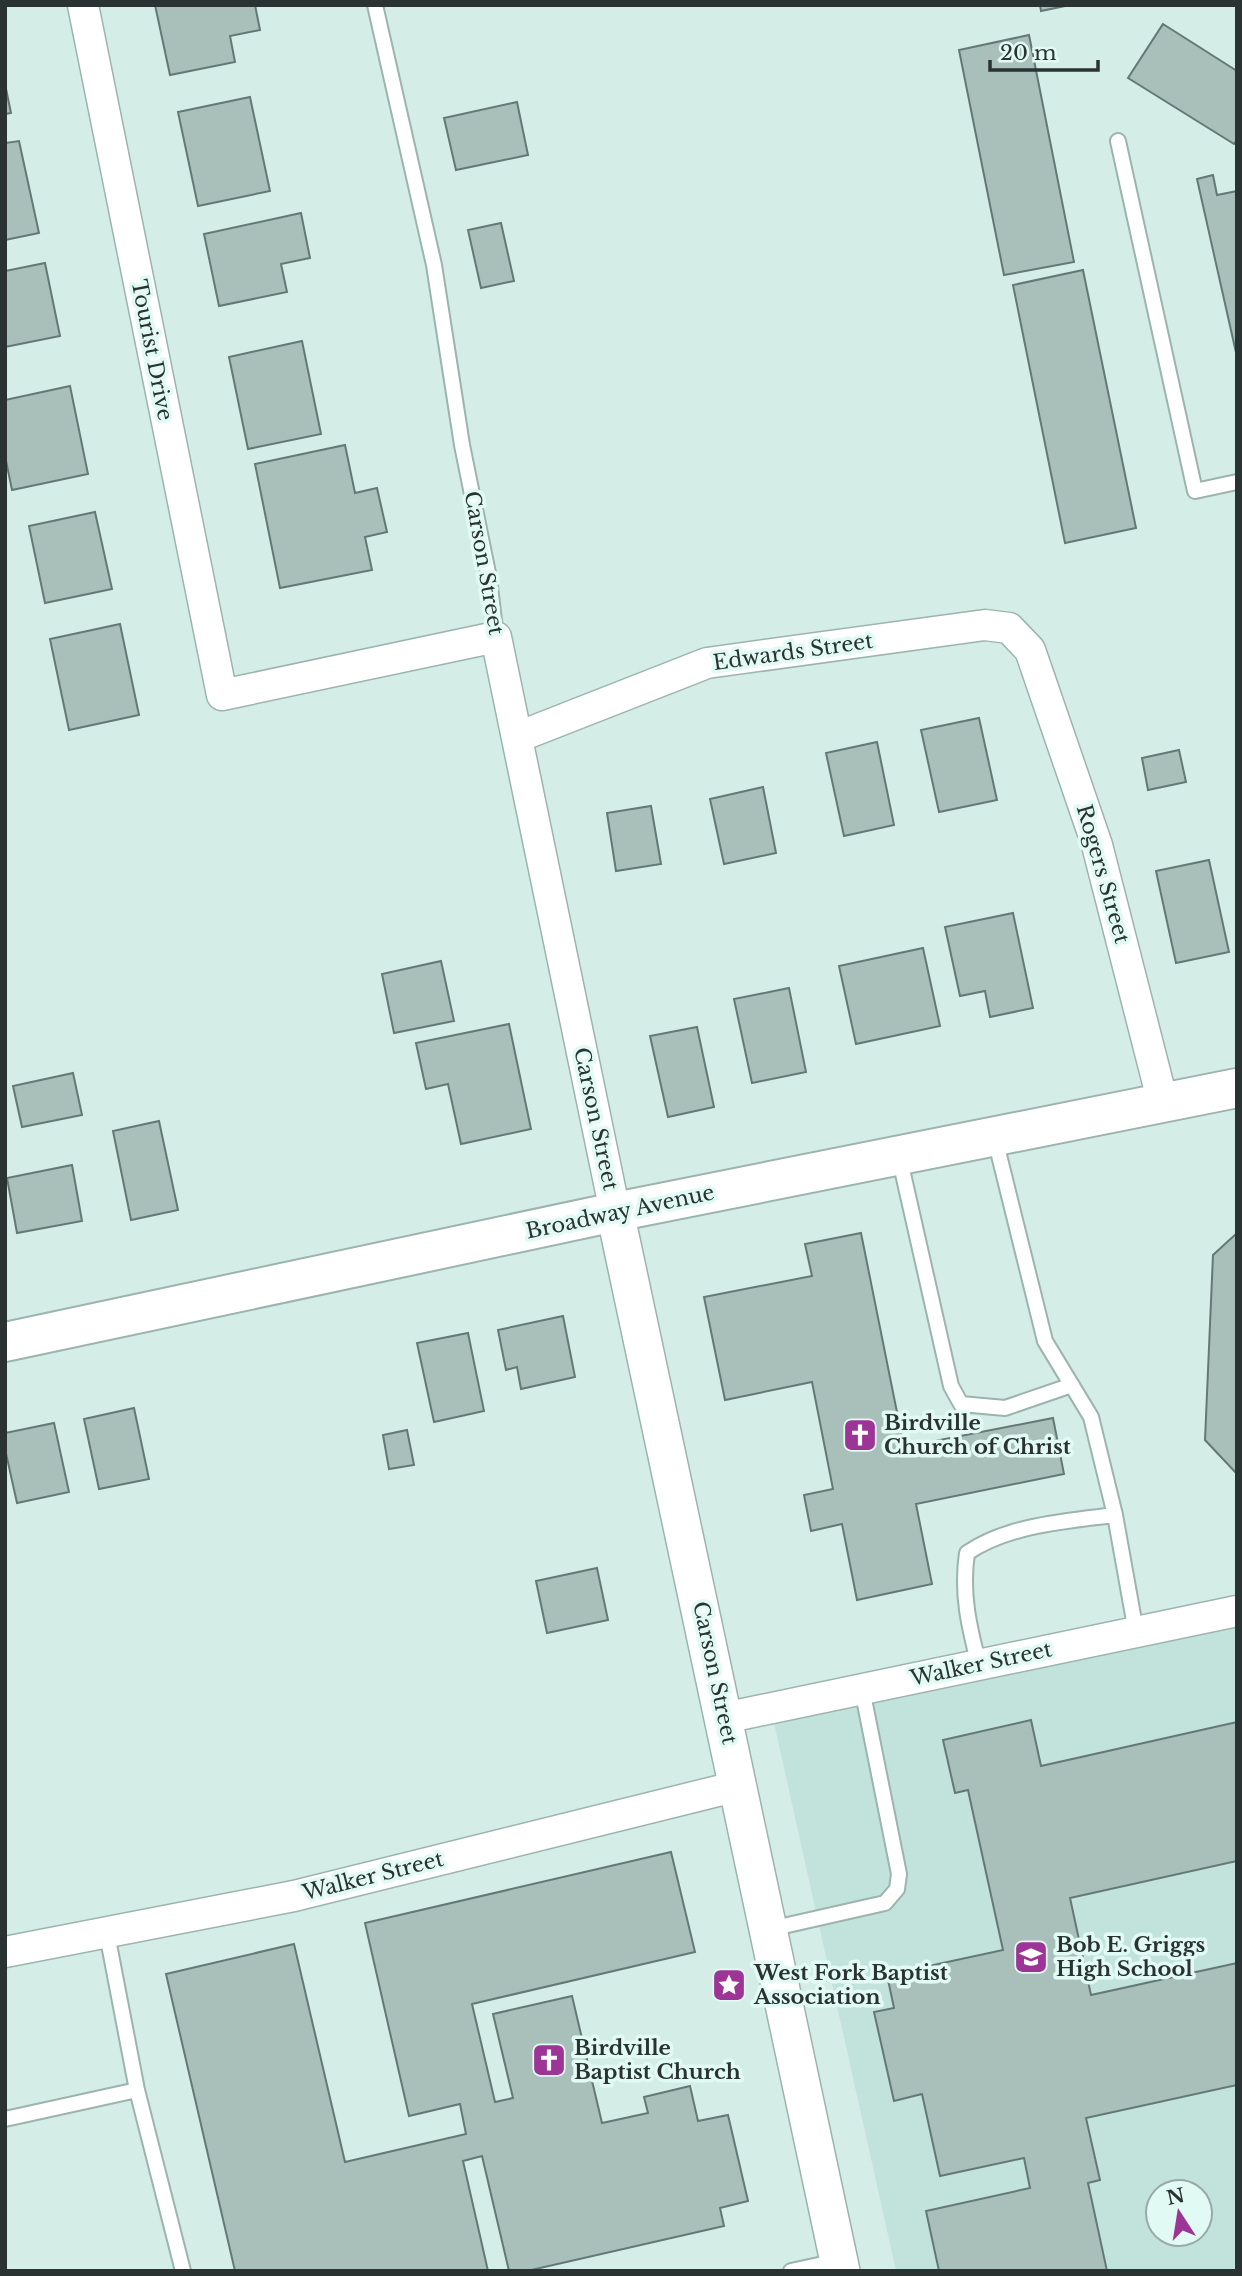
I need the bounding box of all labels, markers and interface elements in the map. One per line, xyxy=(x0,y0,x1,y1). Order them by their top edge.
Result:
scale bar xyxy=(990,28,1098,72)
text: 20 m xyxy=(1000,40,1057,66)
street label: Tourist Drive xyxy=(126,277,178,423)
street label: Carson Street xyxy=(459,489,509,637)
street label: Edwards Street xyxy=(711,628,875,676)
street label: Rogers Street xyxy=(1071,802,1135,947)
street label: Carson Street xyxy=(568,1045,624,1193)
street label: Broadway Avenue xyxy=(523,1179,717,1245)
place label: Birdville Church of Christ xyxy=(884,1410,1071,1460)
church icon: Birdville Church of Christ xyxy=(841,1416,879,1454)
street label: Carson Street xyxy=(687,1599,743,1747)
street label: Walker Street xyxy=(907,1636,1054,1692)
street label: Walker Street xyxy=(299,1846,446,1906)
place label: Bob E. Griggs High School xyxy=(1056,1932,1205,1982)
school or university icon: Bob E. Griggs High School xyxy=(1012,1938,1050,1976)
place label: West Fork Baptist Association xyxy=(753,1960,948,2010)
place icon: West Fork Baptist Association xyxy=(710,1966,748,2004)
place label: Birdville Baptist Church xyxy=(574,2035,741,2085)
church icon: Birdville Baptist Church xyxy=(530,2041,568,2079)
north arrow xyxy=(1144,2178,1214,2248)
text: N xyxy=(1164,2184,1187,2210)

